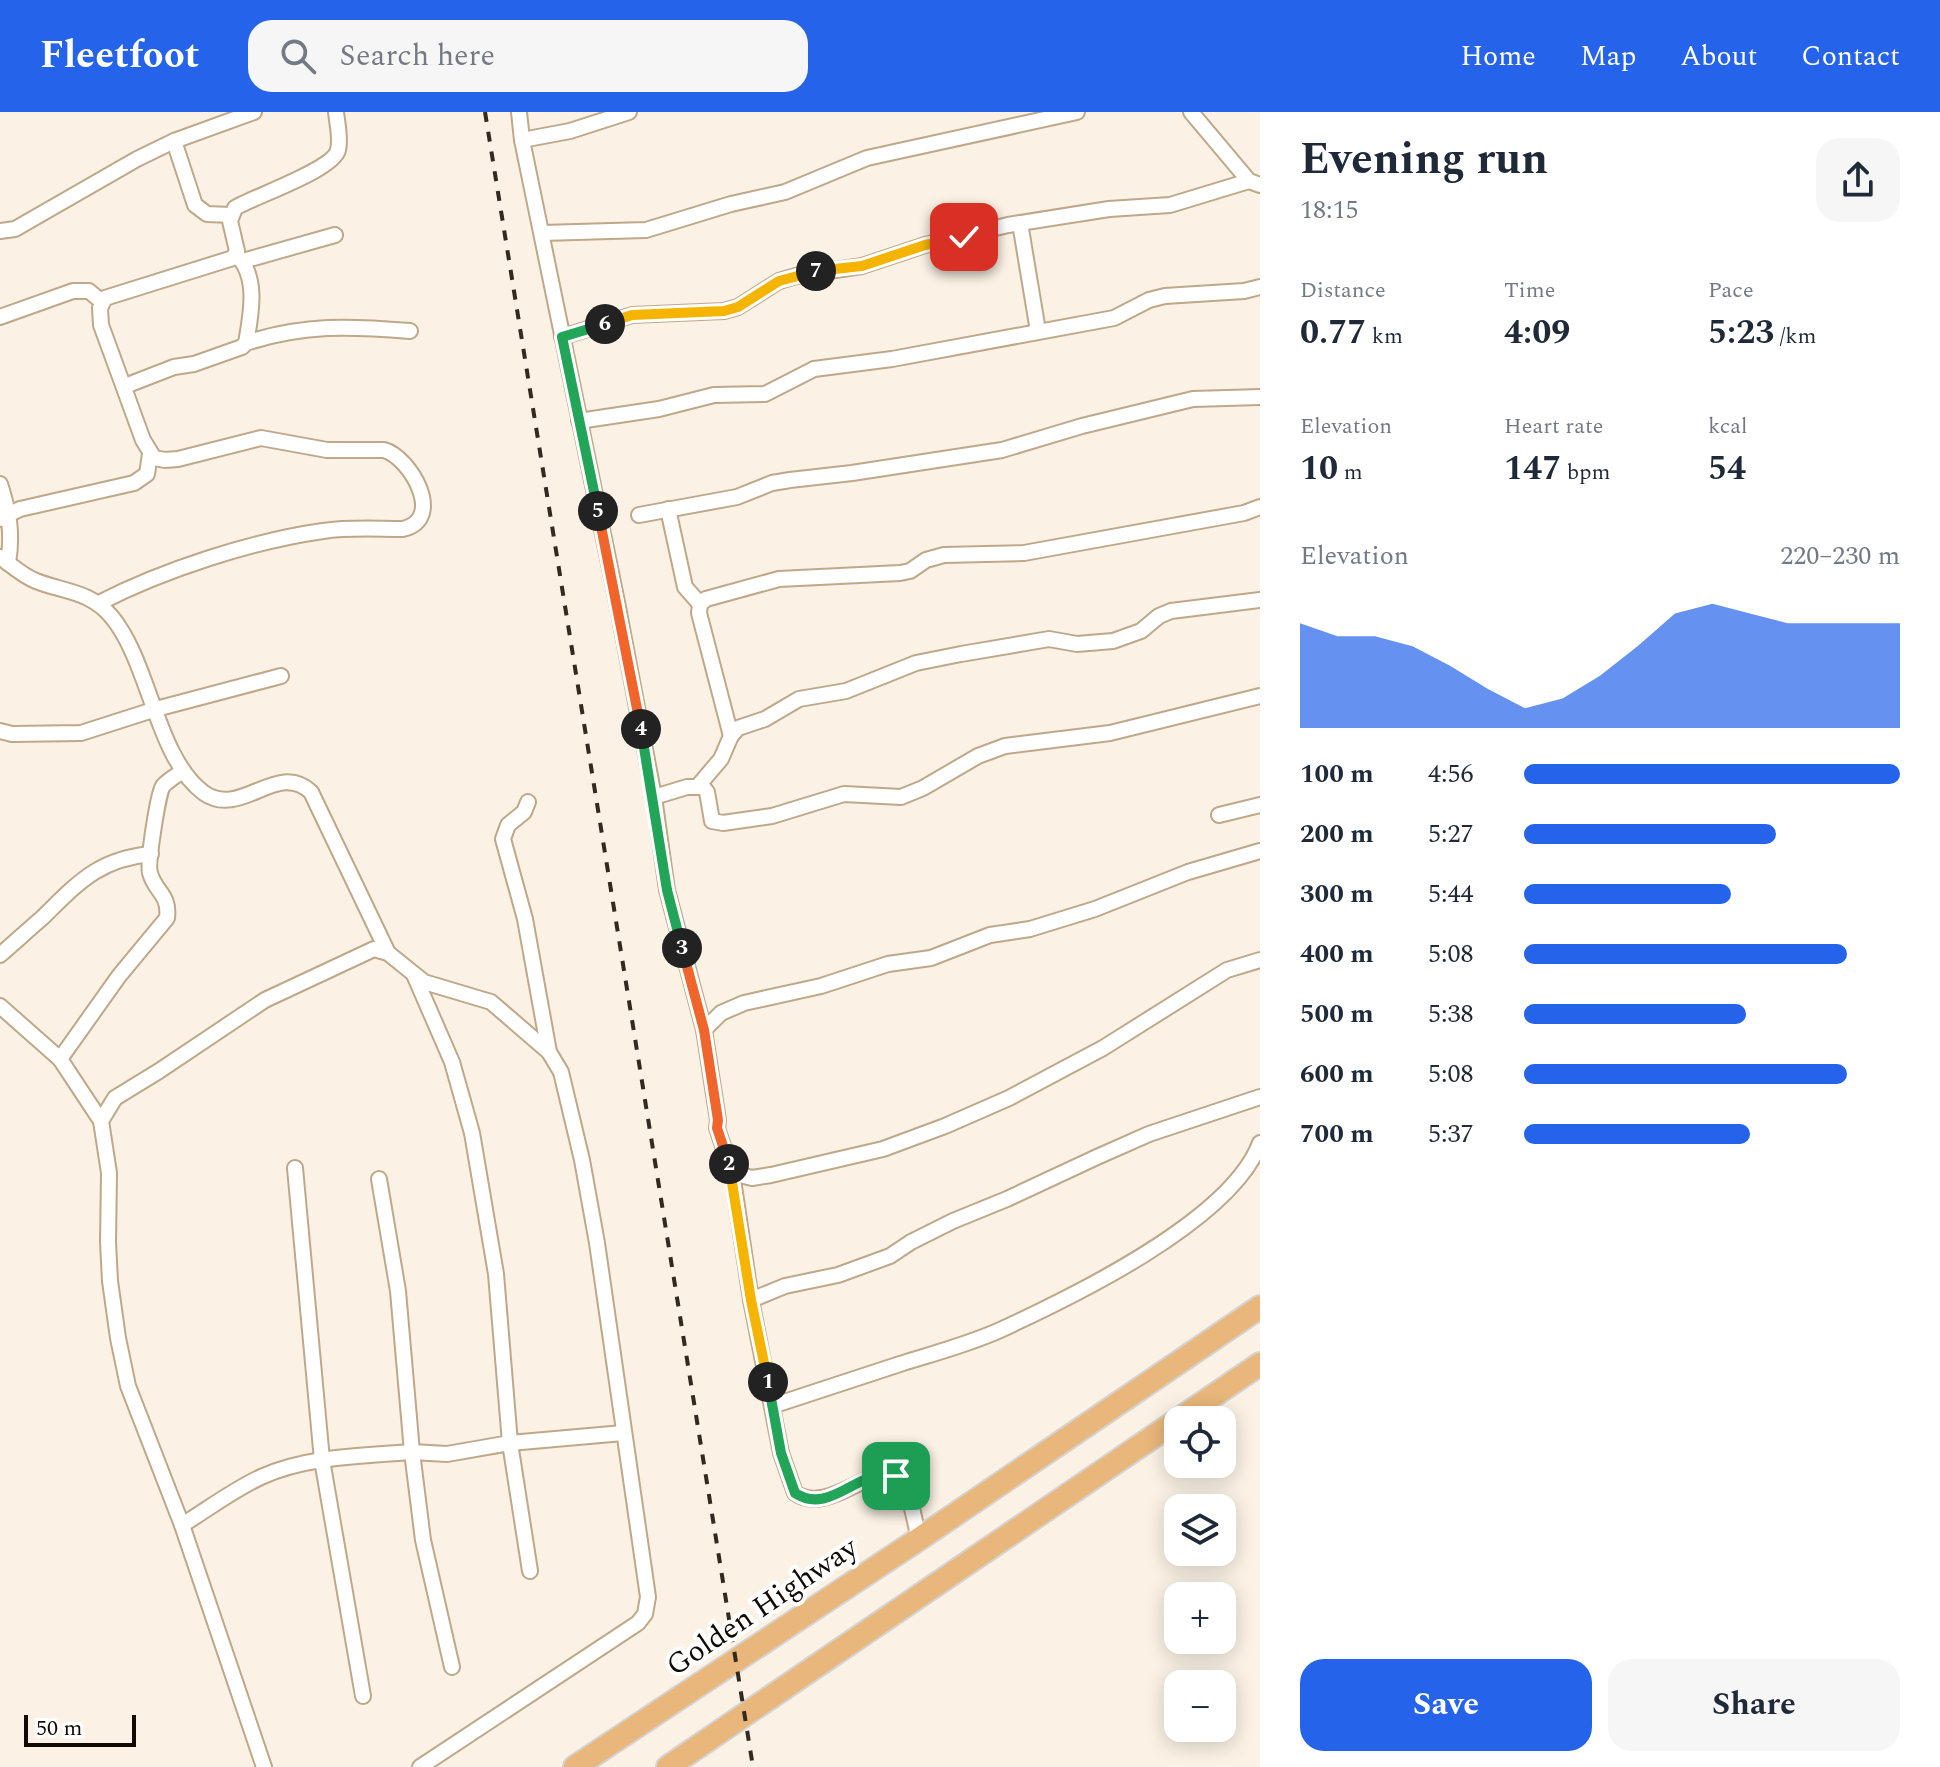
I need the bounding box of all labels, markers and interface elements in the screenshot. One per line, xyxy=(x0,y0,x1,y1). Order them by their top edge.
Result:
search box xyxy=(248,20,808,92)
text: Fleetfoot xyxy=(40,27,200,85)
text: Search here xyxy=(340,33,495,79)
icon: search xyxy=(276,34,320,78)
text: Home xyxy=(1460,35,1536,78)
text: Map xyxy=(1580,35,1636,78)
text: About xyxy=(1680,35,1757,78)
text: Contact xyxy=(1801,35,1900,78)
text: Evening run xyxy=(1300,126,1548,193)
button: share xyxy=(1816,138,1900,222)
text: 18:15 xyxy=(1300,190,1359,230)
pin xyxy=(930,203,998,271)
icon: check xyxy=(942,215,986,259)
pin: 7 xyxy=(796,251,836,291)
text: 7 xyxy=(810,254,822,287)
text: Distance xyxy=(1300,274,1386,307)
text: Time xyxy=(1504,274,1555,307)
text: Pace xyxy=(1708,274,1754,307)
pin: 6 xyxy=(585,304,625,344)
text: 6 xyxy=(599,307,611,340)
text: 0.77 xyxy=(1300,307,1366,359)
text: 4:09 xyxy=(1504,307,1570,359)
text: 5:23 xyxy=(1708,307,1774,359)
text: km xyxy=(1366,320,1403,353)
text: /km xyxy=(1774,320,1817,353)
text: Elevation xyxy=(1300,410,1392,443)
text: Heart rate xyxy=(1504,410,1604,443)
text: kcal xyxy=(1708,410,1748,443)
text: 10 xyxy=(1300,443,1338,495)
text: 147 xyxy=(1504,443,1561,495)
text: 54 xyxy=(1708,443,1746,495)
text: m xyxy=(1338,456,1363,489)
text: bpm xyxy=(1561,456,1610,489)
pin: 5 xyxy=(578,491,618,531)
text: 5 xyxy=(592,494,604,527)
text: Elevation xyxy=(1300,536,1409,576)
text: 220–230 m xyxy=(1780,536,1900,576)
pin: 4 xyxy=(621,709,661,749)
text: 4 xyxy=(635,712,647,745)
text: 100 m xyxy=(1300,754,1374,794)
text: 4:56 xyxy=(1428,754,1474,794)
text: 200 m xyxy=(1300,814,1374,854)
text: 5:27 xyxy=(1428,814,1474,854)
text: 300 m xyxy=(1300,874,1374,914)
text: 5:44 xyxy=(1428,874,1474,914)
pin: 3 xyxy=(662,928,702,968)
text: 3 xyxy=(676,931,688,964)
text: 400 m xyxy=(1300,934,1374,974)
text: 5:08 xyxy=(1428,934,1474,974)
text: 500 m xyxy=(1300,994,1374,1034)
text: 5:38 xyxy=(1428,994,1474,1034)
text: 600 m xyxy=(1300,1054,1374,1094)
text: 5:08 xyxy=(1428,1054,1474,1094)
text: 700 m xyxy=(1300,1114,1374,1154)
text: 5:37 xyxy=(1428,1114,1474,1154)
pin: 2 xyxy=(709,1144,749,1184)
text: 2 xyxy=(723,1147,735,1180)
pin: 1 xyxy=(748,1362,788,1402)
text: 1 xyxy=(762,1365,774,1398)
map controls xyxy=(1164,1406,1236,1742)
button: locate xyxy=(1164,1406,1236,1478)
pin xyxy=(862,1442,930,1510)
icon: arrive xyxy=(874,1454,918,1498)
button: layers xyxy=(1164,1494,1236,1566)
street label: Golden Highway xyxy=(657,1525,869,1688)
button: + xyxy=(1164,1582,1236,1654)
button: Save xyxy=(1300,1659,1592,1751)
button: Share xyxy=(1608,1659,1900,1751)
button: − xyxy=(1164,1670,1236,1742)
scale bar xyxy=(24,1711,136,1747)
text: 50 m xyxy=(36,1712,82,1745)

